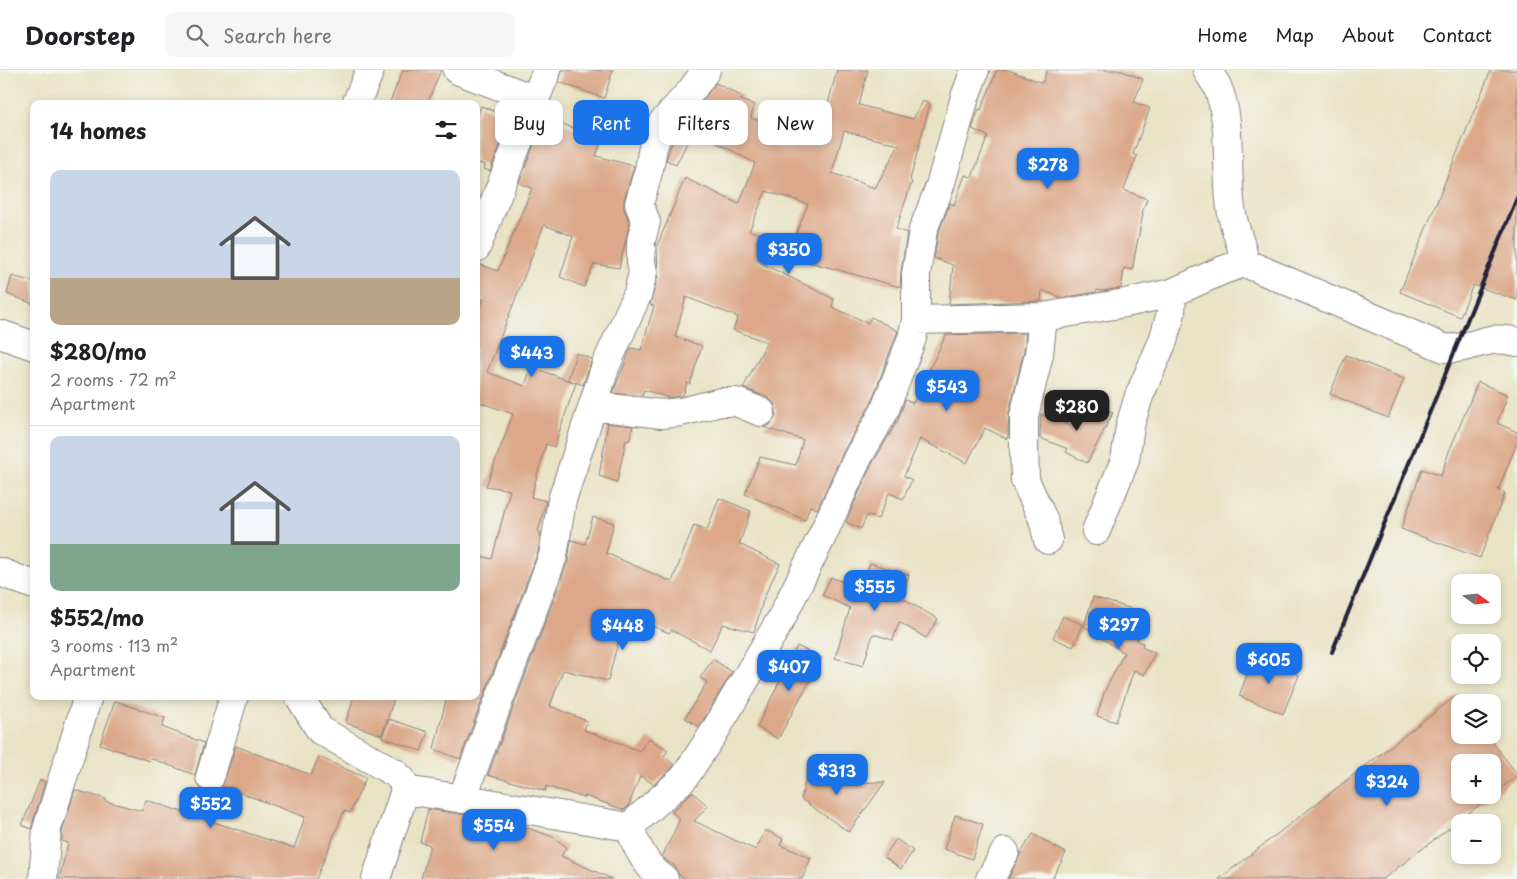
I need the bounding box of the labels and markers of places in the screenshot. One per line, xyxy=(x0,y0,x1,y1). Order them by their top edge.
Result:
pin: $278 xyxy=(1018,148,1078,190)
pin: $350 xyxy=(759,232,819,275)
pin: $443 xyxy=(502,336,562,378)
pin: $543 xyxy=(917,370,977,412)
pin: $280 xyxy=(1047,390,1107,432)
pin: $555 xyxy=(845,570,905,612)
pin: $448 xyxy=(593,608,653,651)
pin: $297 xyxy=(1089,608,1149,650)
pin: $605 xyxy=(1239,642,1299,685)
pin: $407 xyxy=(759,650,819,692)
pin: $313 xyxy=(807,754,867,796)
pin: $324 xyxy=(1357,764,1417,807)
pin: $552 xyxy=(181,786,241,829)
pin: $554 xyxy=(464,808,524,851)

